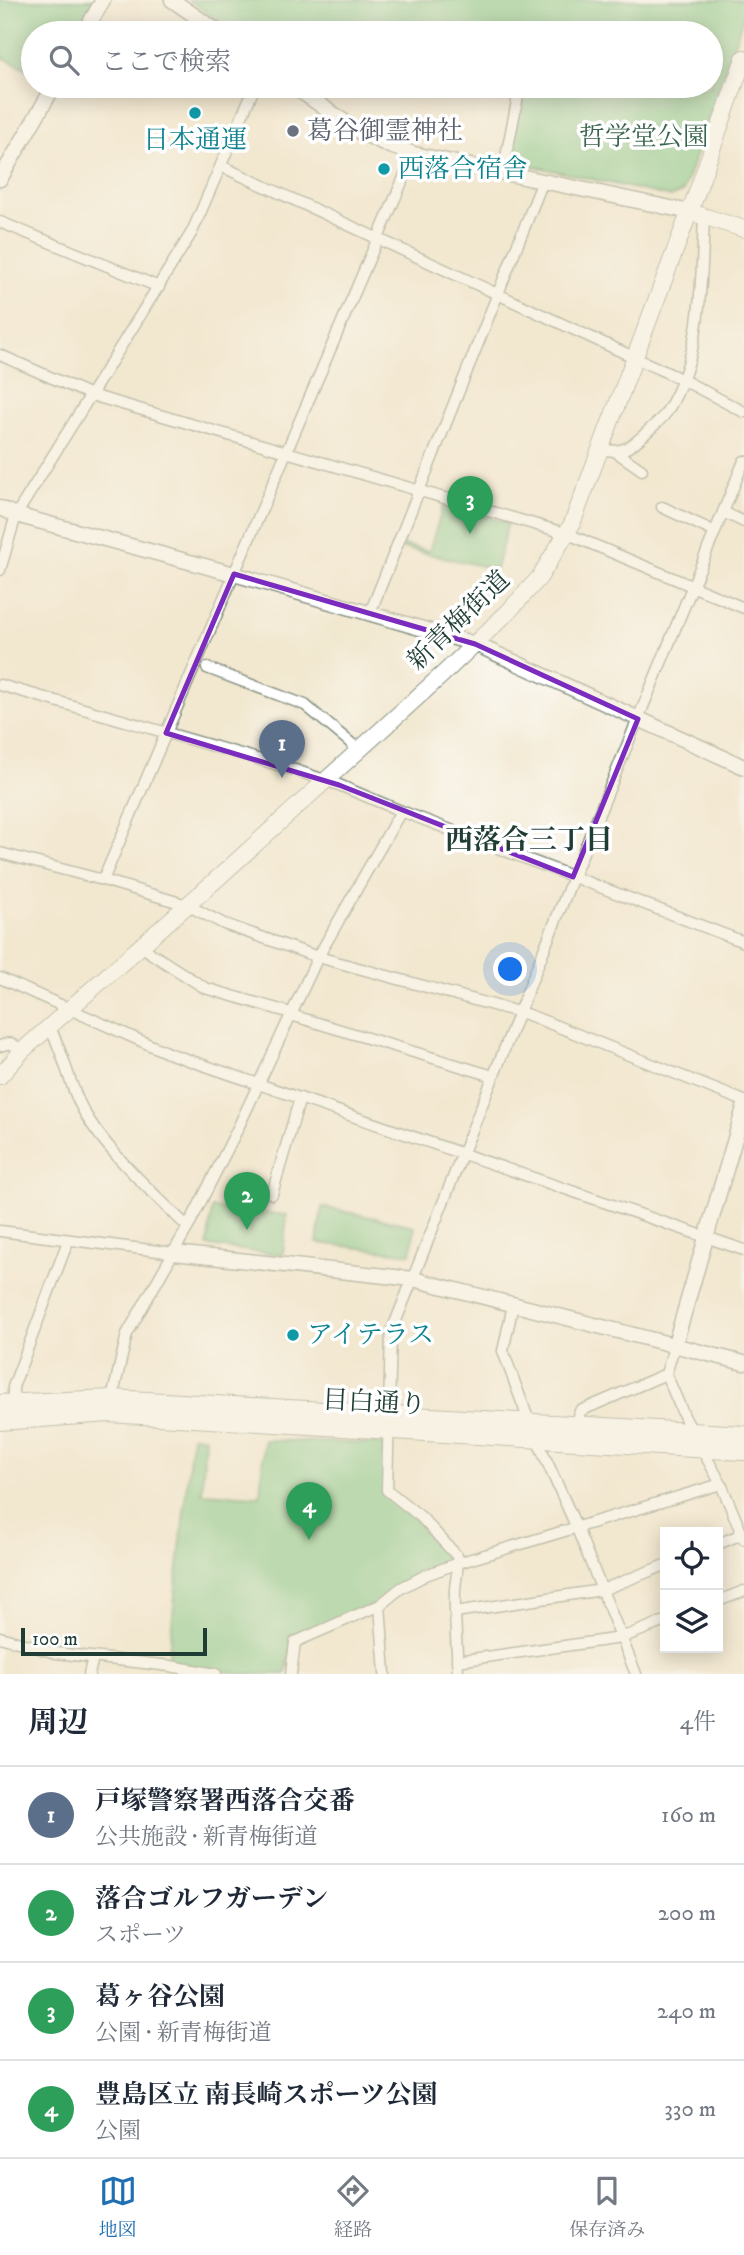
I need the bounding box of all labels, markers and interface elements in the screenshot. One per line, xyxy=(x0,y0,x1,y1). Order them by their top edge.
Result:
search box xyxy=(21,21,723,98)
icon: search xyxy=(45,41,83,79)
text: ここで検索 xyxy=(101,46,231,79)
marker: 日本通運 xyxy=(187,105,203,121)
place label: 葛谷御霊神社 xyxy=(307,115,463,148)
park label: 哲学堂公園 xyxy=(579,121,709,154)
marker: 葛谷御霊神社 xyxy=(285,123,301,139)
place label: 日本通運 xyxy=(143,124,247,157)
place label: 西落合宿舎 xyxy=(398,153,528,186)
marker: 西落合宿舎 xyxy=(376,161,392,177)
pin: 3 xyxy=(447,476,493,534)
street label: 新青梅街道 xyxy=(401,564,517,678)
pin: 1 xyxy=(259,720,305,778)
district label: 西落合三丁目 xyxy=(445,823,613,858)
your location xyxy=(493,952,527,986)
pin: 2 xyxy=(224,1172,270,1230)
place label: アイテラス xyxy=(307,1319,434,1352)
marker: アイテラス xyxy=(285,1327,301,1343)
street label: 目白通り xyxy=(321,1384,427,1422)
pin: 4 xyxy=(286,1482,332,1540)
map controls xyxy=(660,1527,723,1653)
button: locate xyxy=(660,1527,723,1590)
button: layers xyxy=(660,1590,723,1653)
scale bar xyxy=(21,1625,206,1657)
text: 100 m xyxy=(32,1628,78,1651)
text: 周辺 xyxy=(28,1705,88,1742)
text: 4件 xyxy=(680,1708,716,1737)
text: 戸塚警察署西落合交番 xyxy=(95,1785,355,1818)
text: 1 xyxy=(47,1801,55,1830)
text: 160 m xyxy=(661,1801,716,1830)
text: 公共施設 · 新青梅街道 xyxy=(95,1823,317,1852)
text: 落合ゴルフガーデン xyxy=(95,1883,328,1916)
text: 2 xyxy=(45,1899,57,1928)
text: 200 m xyxy=(658,1899,716,1928)
text: スポーツ xyxy=(95,1921,186,1950)
text: 葛ヶ谷公園 xyxy=(95,1981,225,2014)
text: 3 xyxy=(47,1997,55,2026)
text: 240 m xyxy=(657,1997,716,2026)
text: 公園 · 新青梅街道 xyxy=(95,2019,271,2048)
text: 豊島区立 南長崎スポーツ公園 xyxy=(95,2079,438,2112)
text: 4 xyxy=(44,2095,58,2124)
text: 330 m xyxy=(664,2095,716,2124)
text: 公園 xyxy=(95,2117,141,2146)
tab: 地図 xyxy=(99,2172,137,2242)
tab: 経路 xyxy=(334,2172,372,2242)
tab: 保存済み xyxy=(569,2172,645,2242)

